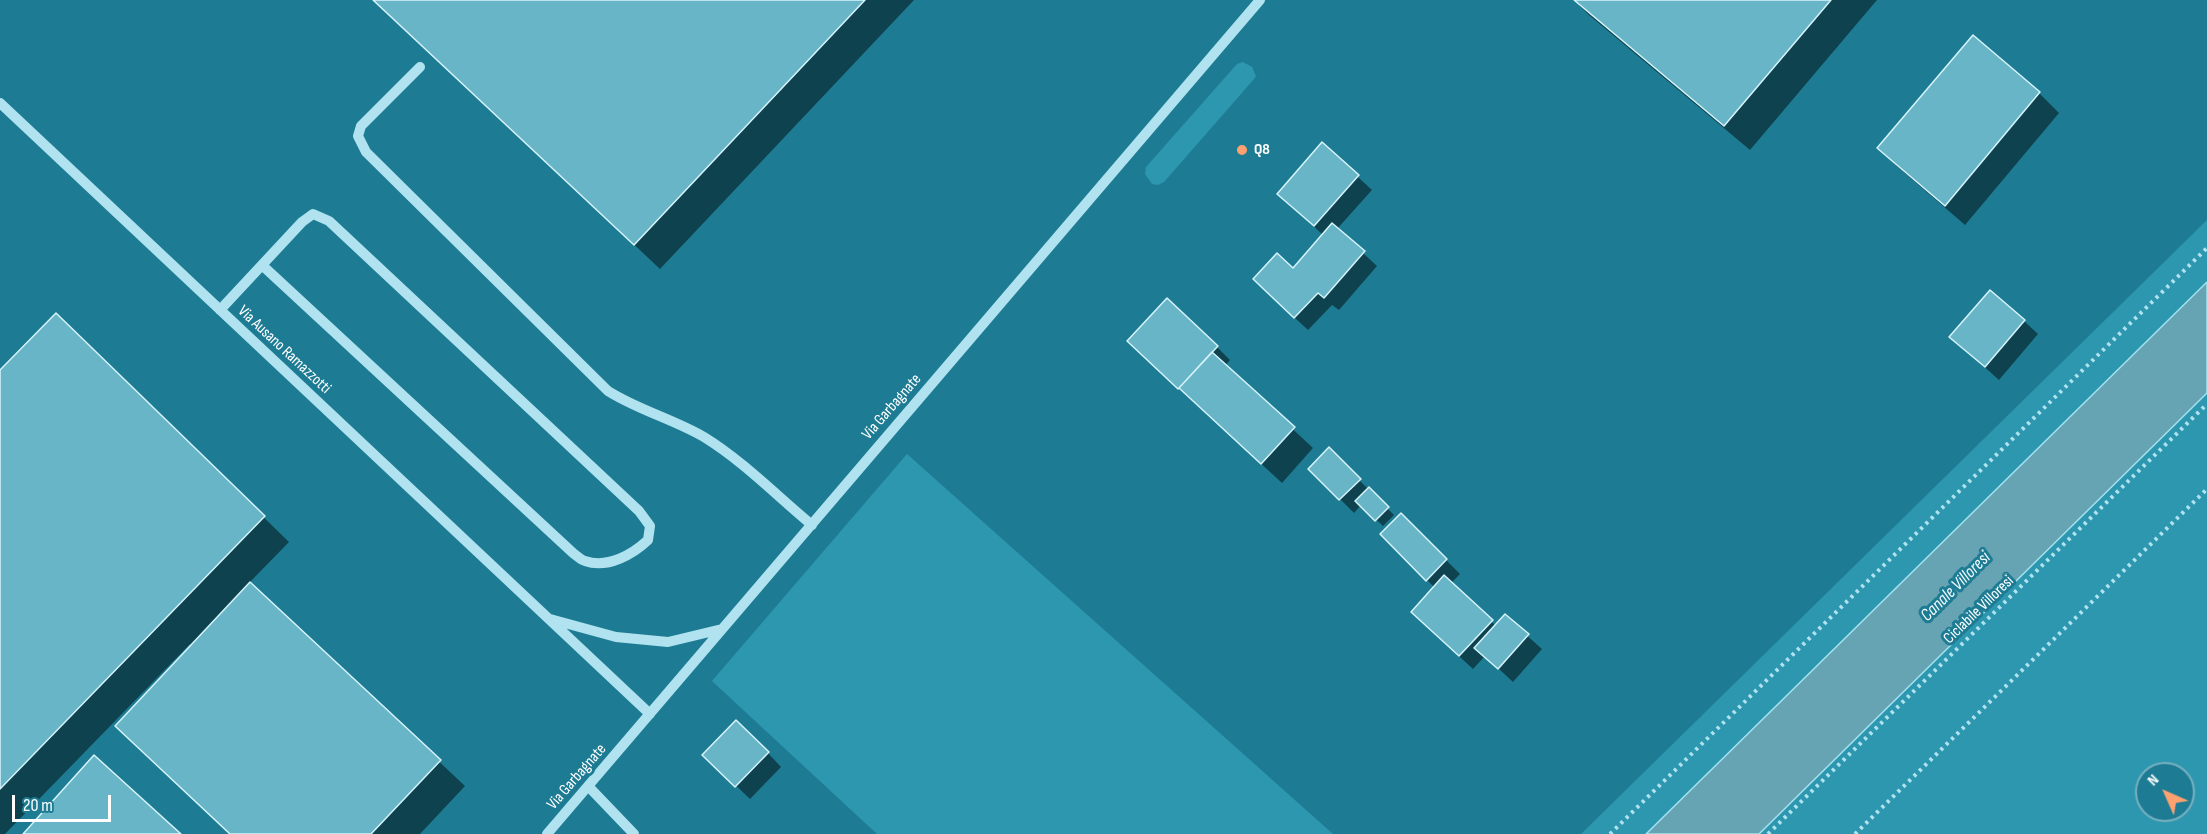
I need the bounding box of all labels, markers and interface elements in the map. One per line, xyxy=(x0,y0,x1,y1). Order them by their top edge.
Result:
place label: Q8 xyxy=(1254,140,1270,160)
marker: Q8 xyxy=(1235,143,1249,157)
street label: Via Ausano Ramazzotti xyxy=(233,302,335,398)
street label: Via Garbagnate xyxy=(858,370,926,444)
water label: Canale Villoresi xyxy=(1916,547,1996,627)
street label: Ciclabile Villoresi xyxy=(1940,572,2018,648)
street label: Via Garbagnate xyxy=(543,740,611,814)
north arrow xyxy=(2135,762,2195,822)
text: N xyxy=(2144,771,2163,790)
scale bar xyxy=(15,783,114,821)
text: 20 m xyxy=(23,795,53,816)

